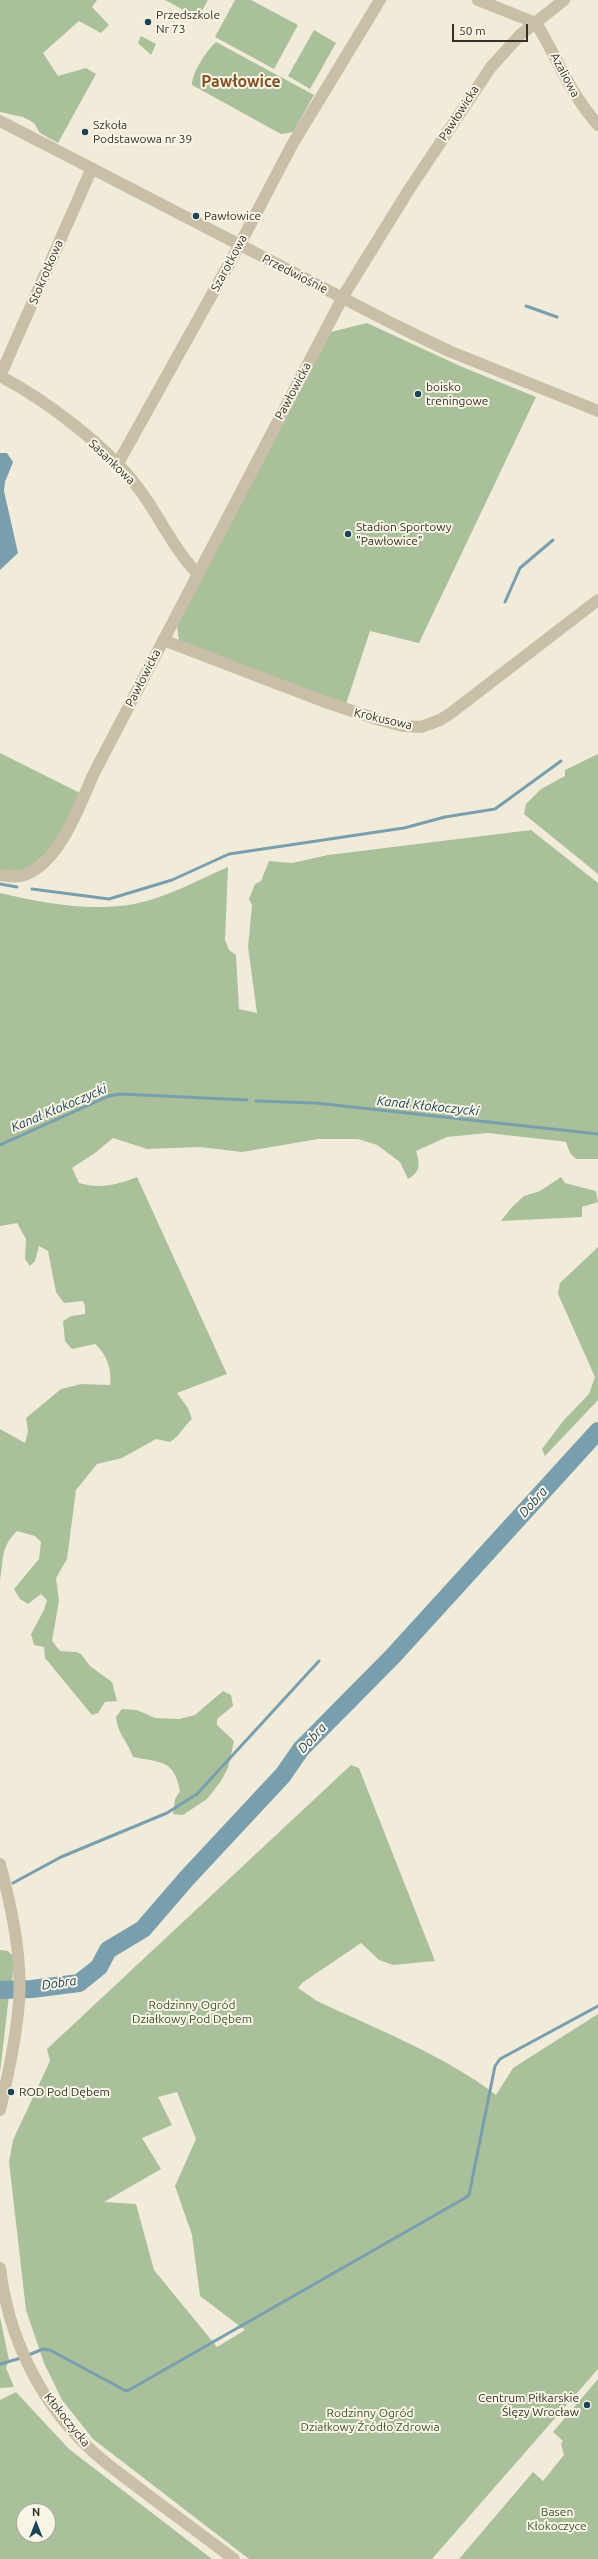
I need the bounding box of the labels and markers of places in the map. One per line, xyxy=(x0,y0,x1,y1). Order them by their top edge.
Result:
place label: Przedszkole Nr 73 xyxy=(156,8,220,36)
marker: Przedszkole Nr 73 xyxy=(143,17,153,27)
place label: Szkoła Podstawowa nr 39 xyxy=(93,118,192,146)
marker: Szkoła Podstawowa nr 39 xyxy=(80,127,90,137)
place label: Pawłowice xyxy=(204,209,261,223)
marker: Pawłowice xyxy=(191,211,201,221)
place label: boisko treningowe xyxy=(426,380,488,408)
marker: boisko treningowe xyxy=(413,389,423,399)
place label: Stadion Sportowy "Pawłowice" xyxy=(356,520,452,548)
marker: Stadion Sportowy "Pawłowice" xyxy=(343,529,353,539)
place label: ROD Pod Dębem xyxy=(19,2085,110,2099)
marker: ROD Pod Dębem xyxy=(6,2087,16,2097)
place label: Centrum Piłkarskie Ślęzy Wrocław xyxy=(478,2391,579,2419)
marker: Centrum Piłkarskie Ślęzy Wrocław xyxy=(582,2400,592,2410)

